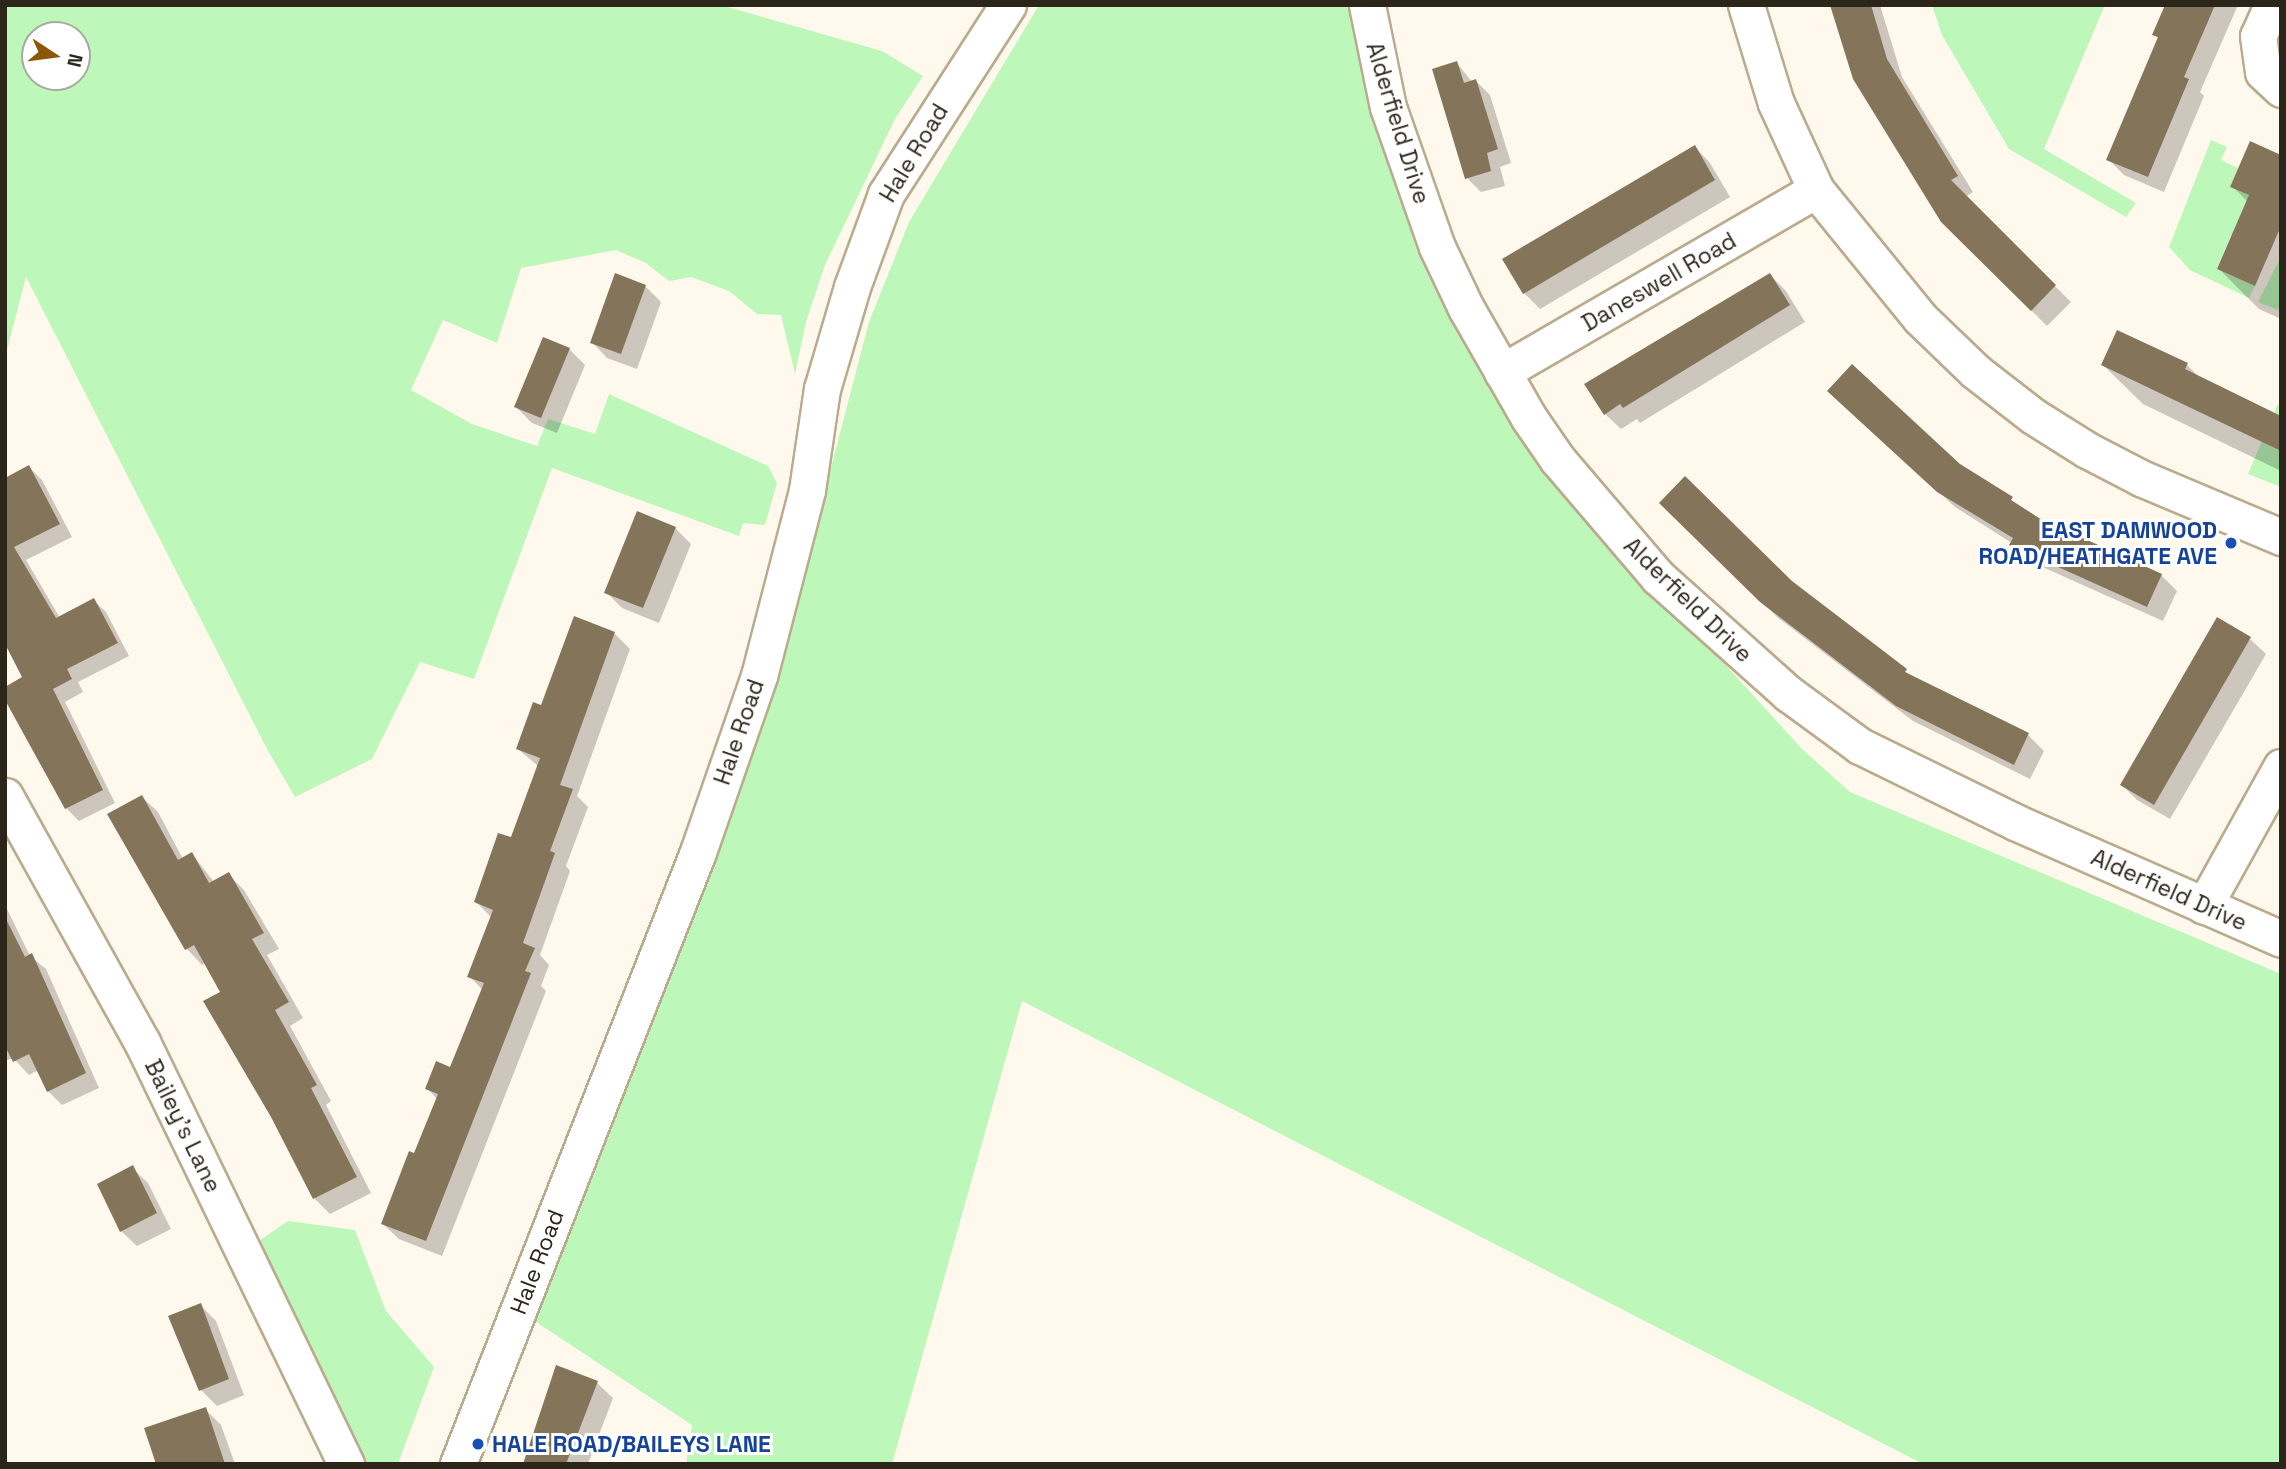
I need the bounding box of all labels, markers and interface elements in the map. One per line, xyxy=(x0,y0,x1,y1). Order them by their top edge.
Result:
north arrow xyxy=(21,21,91,91)
street label: Alderfield Drive xyxy=(1360,39,1436,207)
text: N xyxy=(61,51,89,69)
street label: Hale Road xyxy=(874,99,954,207)
street label: Daneswell Road xyxy=(1577,227,1741,337)
place label: EAST DAMWOOD ROAD/HEATHGATE AVE xyxy=(1978,516,2217,570)
street label: Alderfield Drive xyxy=(1618,532,1758,668)
marker: EAST DAMWOOD ROAD/HEATHGATE AVE xyxy=(2223,535,2239,551)
street label: Hale Road xyxy=(708,676,770,788)
street label: Alderfield Drive xyxy=(2087,843,2251,937)
street label: Bailey's Lane xyxy=(139,1055,227,1197)
street label: Hale Road xyxy=(504,1206,570,1318)
place label: HALE ROAD/BAILEYS LANE xyxy=(492,1430,771,1458)
marker: HALE ROAD/BAILEYS LANE xyxy=(470,1436,486,1452)

